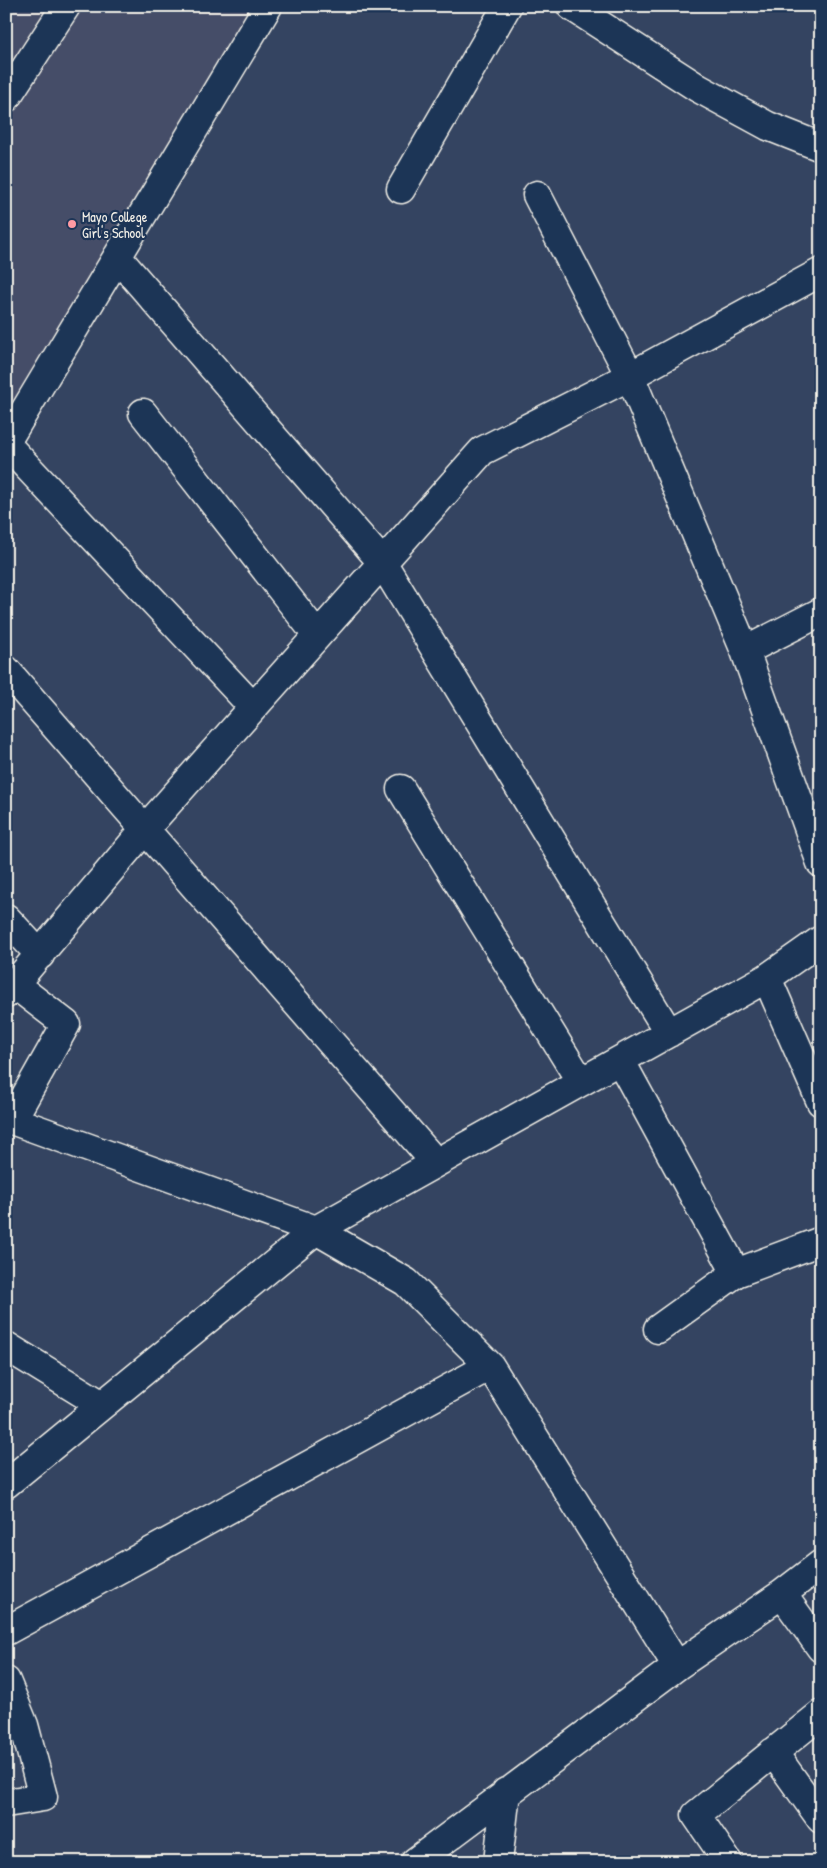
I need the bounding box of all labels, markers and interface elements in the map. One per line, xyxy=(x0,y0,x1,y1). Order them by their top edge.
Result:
place label: Mayo College Girl's School xyxy=(82,207,148,242)
marker: Mayo College Girl's School xyxy=(66,218,78,230)

